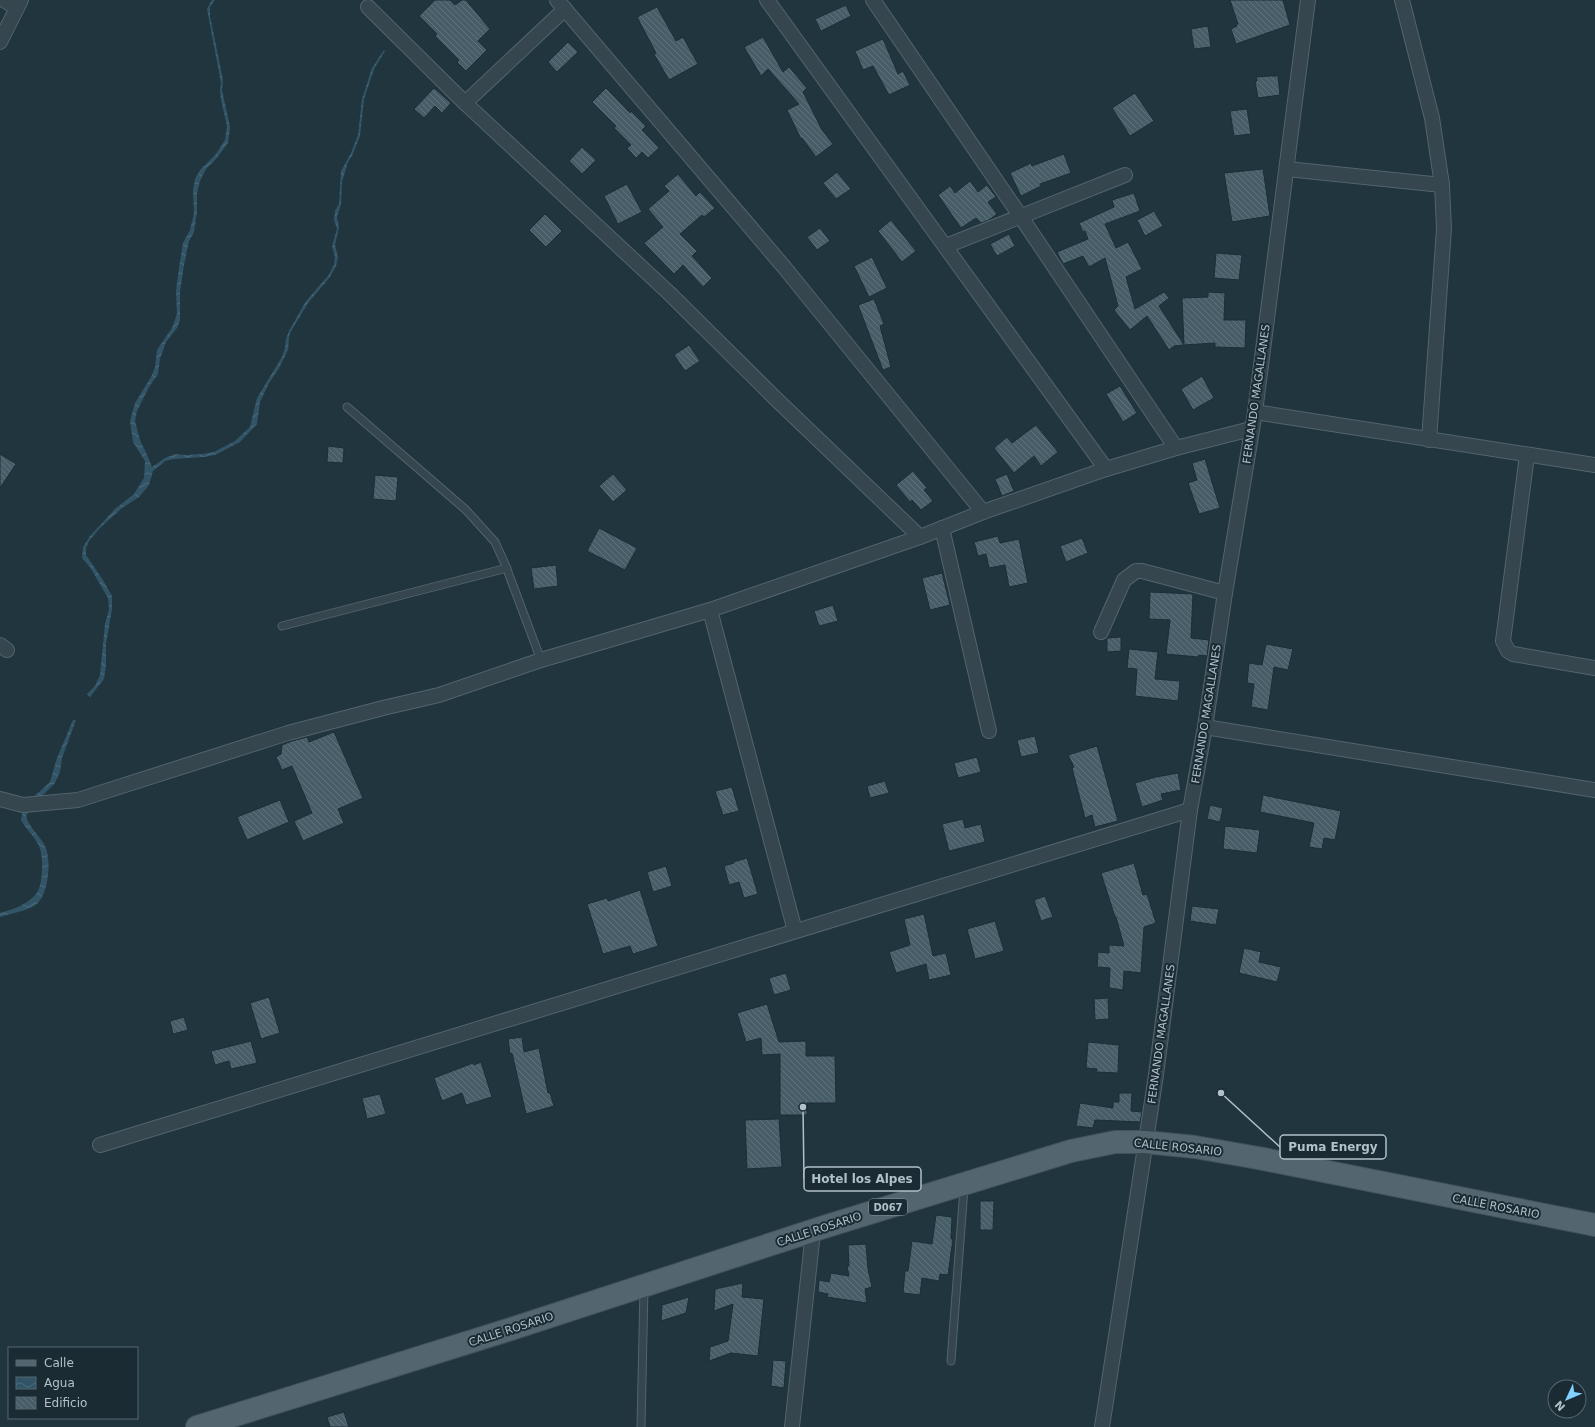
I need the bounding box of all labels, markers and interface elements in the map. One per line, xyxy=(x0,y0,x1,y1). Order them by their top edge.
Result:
street label: FERNANDO MAGALLANES xyxy=(1240,324,1273,465)
street label: FERNANDO MAGALLANES xyxy=(1189,644,1224,785)
street label: FERNANDO MAGALLANES xyxy=(1145,964,1178,1105)
callout: Puma Energy xyxy=(1280,1135,1386,1159)
street label: CALLE ROSARIO xyxy=(1133,1136,1223,1159)
text: Puma Energy xyxy=(1288,1140,1378,1154)
callout: Hotel los Alpes xyxy=(804,1167,921,1191)
text: Hotel los Alpes xyxy=(811,1172,913,1186)
street label: CALLE ROSARIO xyxy=(1451,1192,1541,1221)
road number: D067 xyxy=(869,1199,907,1215)
street label: CALLE ROSARIO xyxy=(775,1210,864,1249)
street label: CALLE ROSARIO xyxy=(467,1310,556,1349)
legend xyxy=(8,1347,138,1419)
text: Calle xyxy=(44,1356,74,1370)
text: Agua xyxy=(44,1376,75,1390)
north arrow xyxy=(1547,1379,1587,1419)
text: Edificio xyxy=(44,1396,87,1410)
text: N xyxy=(1552,1398,1568,1413)

